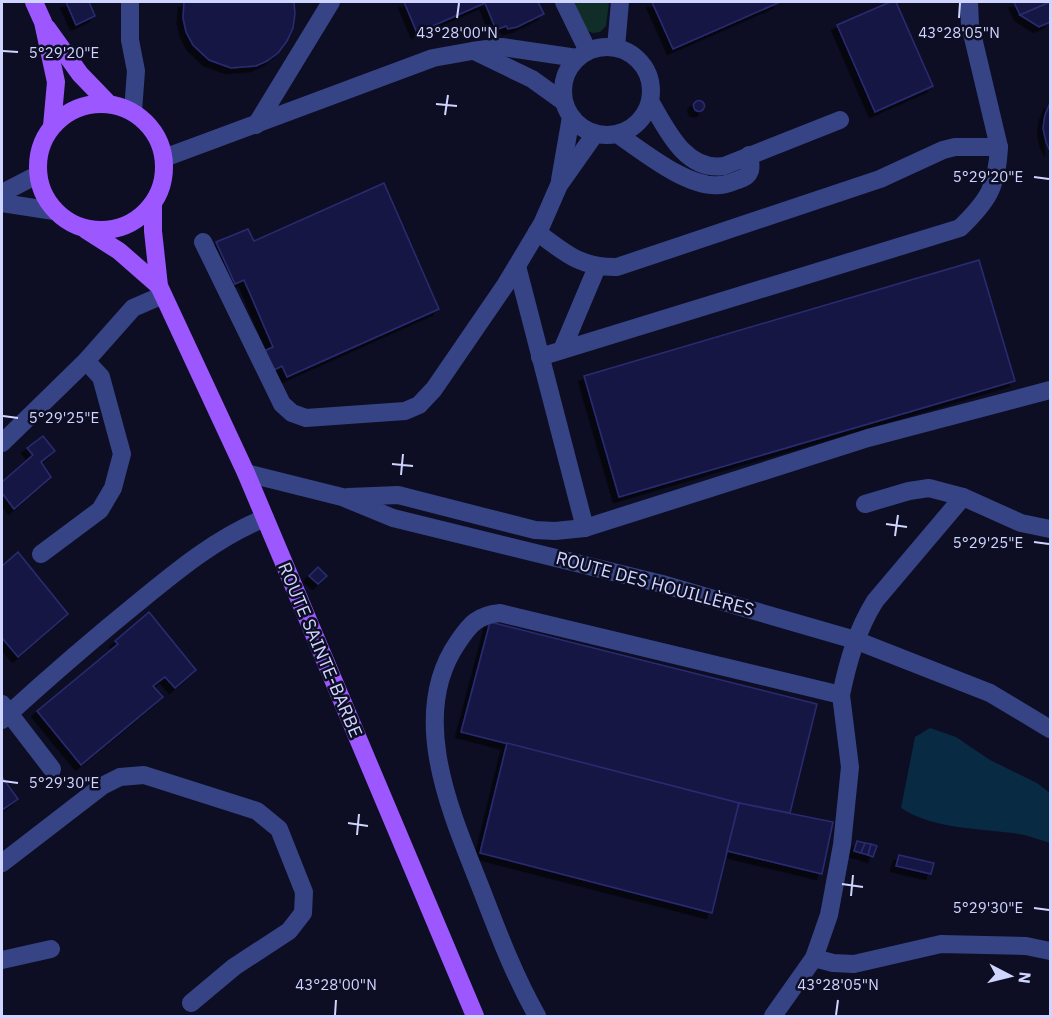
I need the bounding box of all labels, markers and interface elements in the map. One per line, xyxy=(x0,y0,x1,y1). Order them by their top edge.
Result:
text: 43°28'00"N xyxy=(416,23,498,42)
text: 43°28'05"N xyxy=(918,23,1000,42)
text: 5°29'20"E xyxy=(29,43,99,62)
text: 5°29'20"E xyxy=(953,167,1023,186)
text: 5°29'25"E xyxy=(29,408,99,427)
text: 5°29'25"E xyxy=(953,533,1023,552)
street label: ROUTE DES HOUILLÈRES xyxy=(553,546,757,621)
street label: ROUTE SAINTE-BARBE xyxy=(273,559,368,741)
text: 5°29'30"E xyxy=(29,773,99,792)
text: 5°29'30"E xyxy=(953,898,1023,917)
north arrow xyxy=(980,946,1040,1006)
text: N xyxy=(1014,971,1036,985)
text: 43°28'00"N xyxy=(295,975,377,994)
text: 43°28'05"N xyxy=(797,975,879,994)

